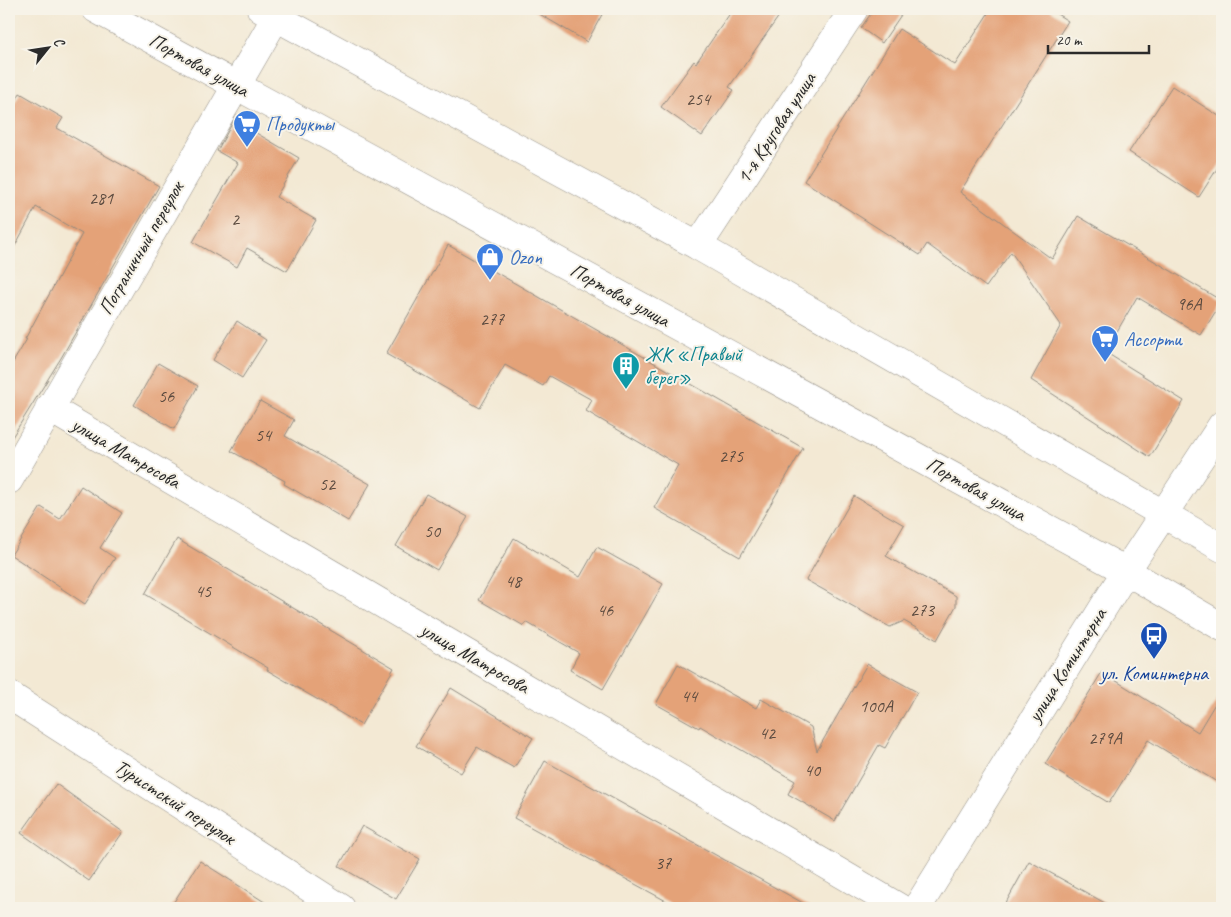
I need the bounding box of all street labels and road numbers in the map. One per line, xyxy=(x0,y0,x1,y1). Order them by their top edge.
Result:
street label: Портовая улица xyxy=(145,27,254,103)
street label: 1-я Круговая улица xyxy=(731,66,822,188)
street label: Пограничный переулок xyxy=(93,176,190,319)
street label: Портовая улица xyxy=(566,257,675,333)
street label: улица Матросова xyxy=(66,411,186,495)
street label: Портовая улица xyxy=(922,451,1031,527)
street label: улица Коминтерна xyxy=(1021,602,1113,728)
street label: улица Матросова xyxy=(415,616,535,700)
street label: Туристский переулок xyxy=(110,754,241,851)

